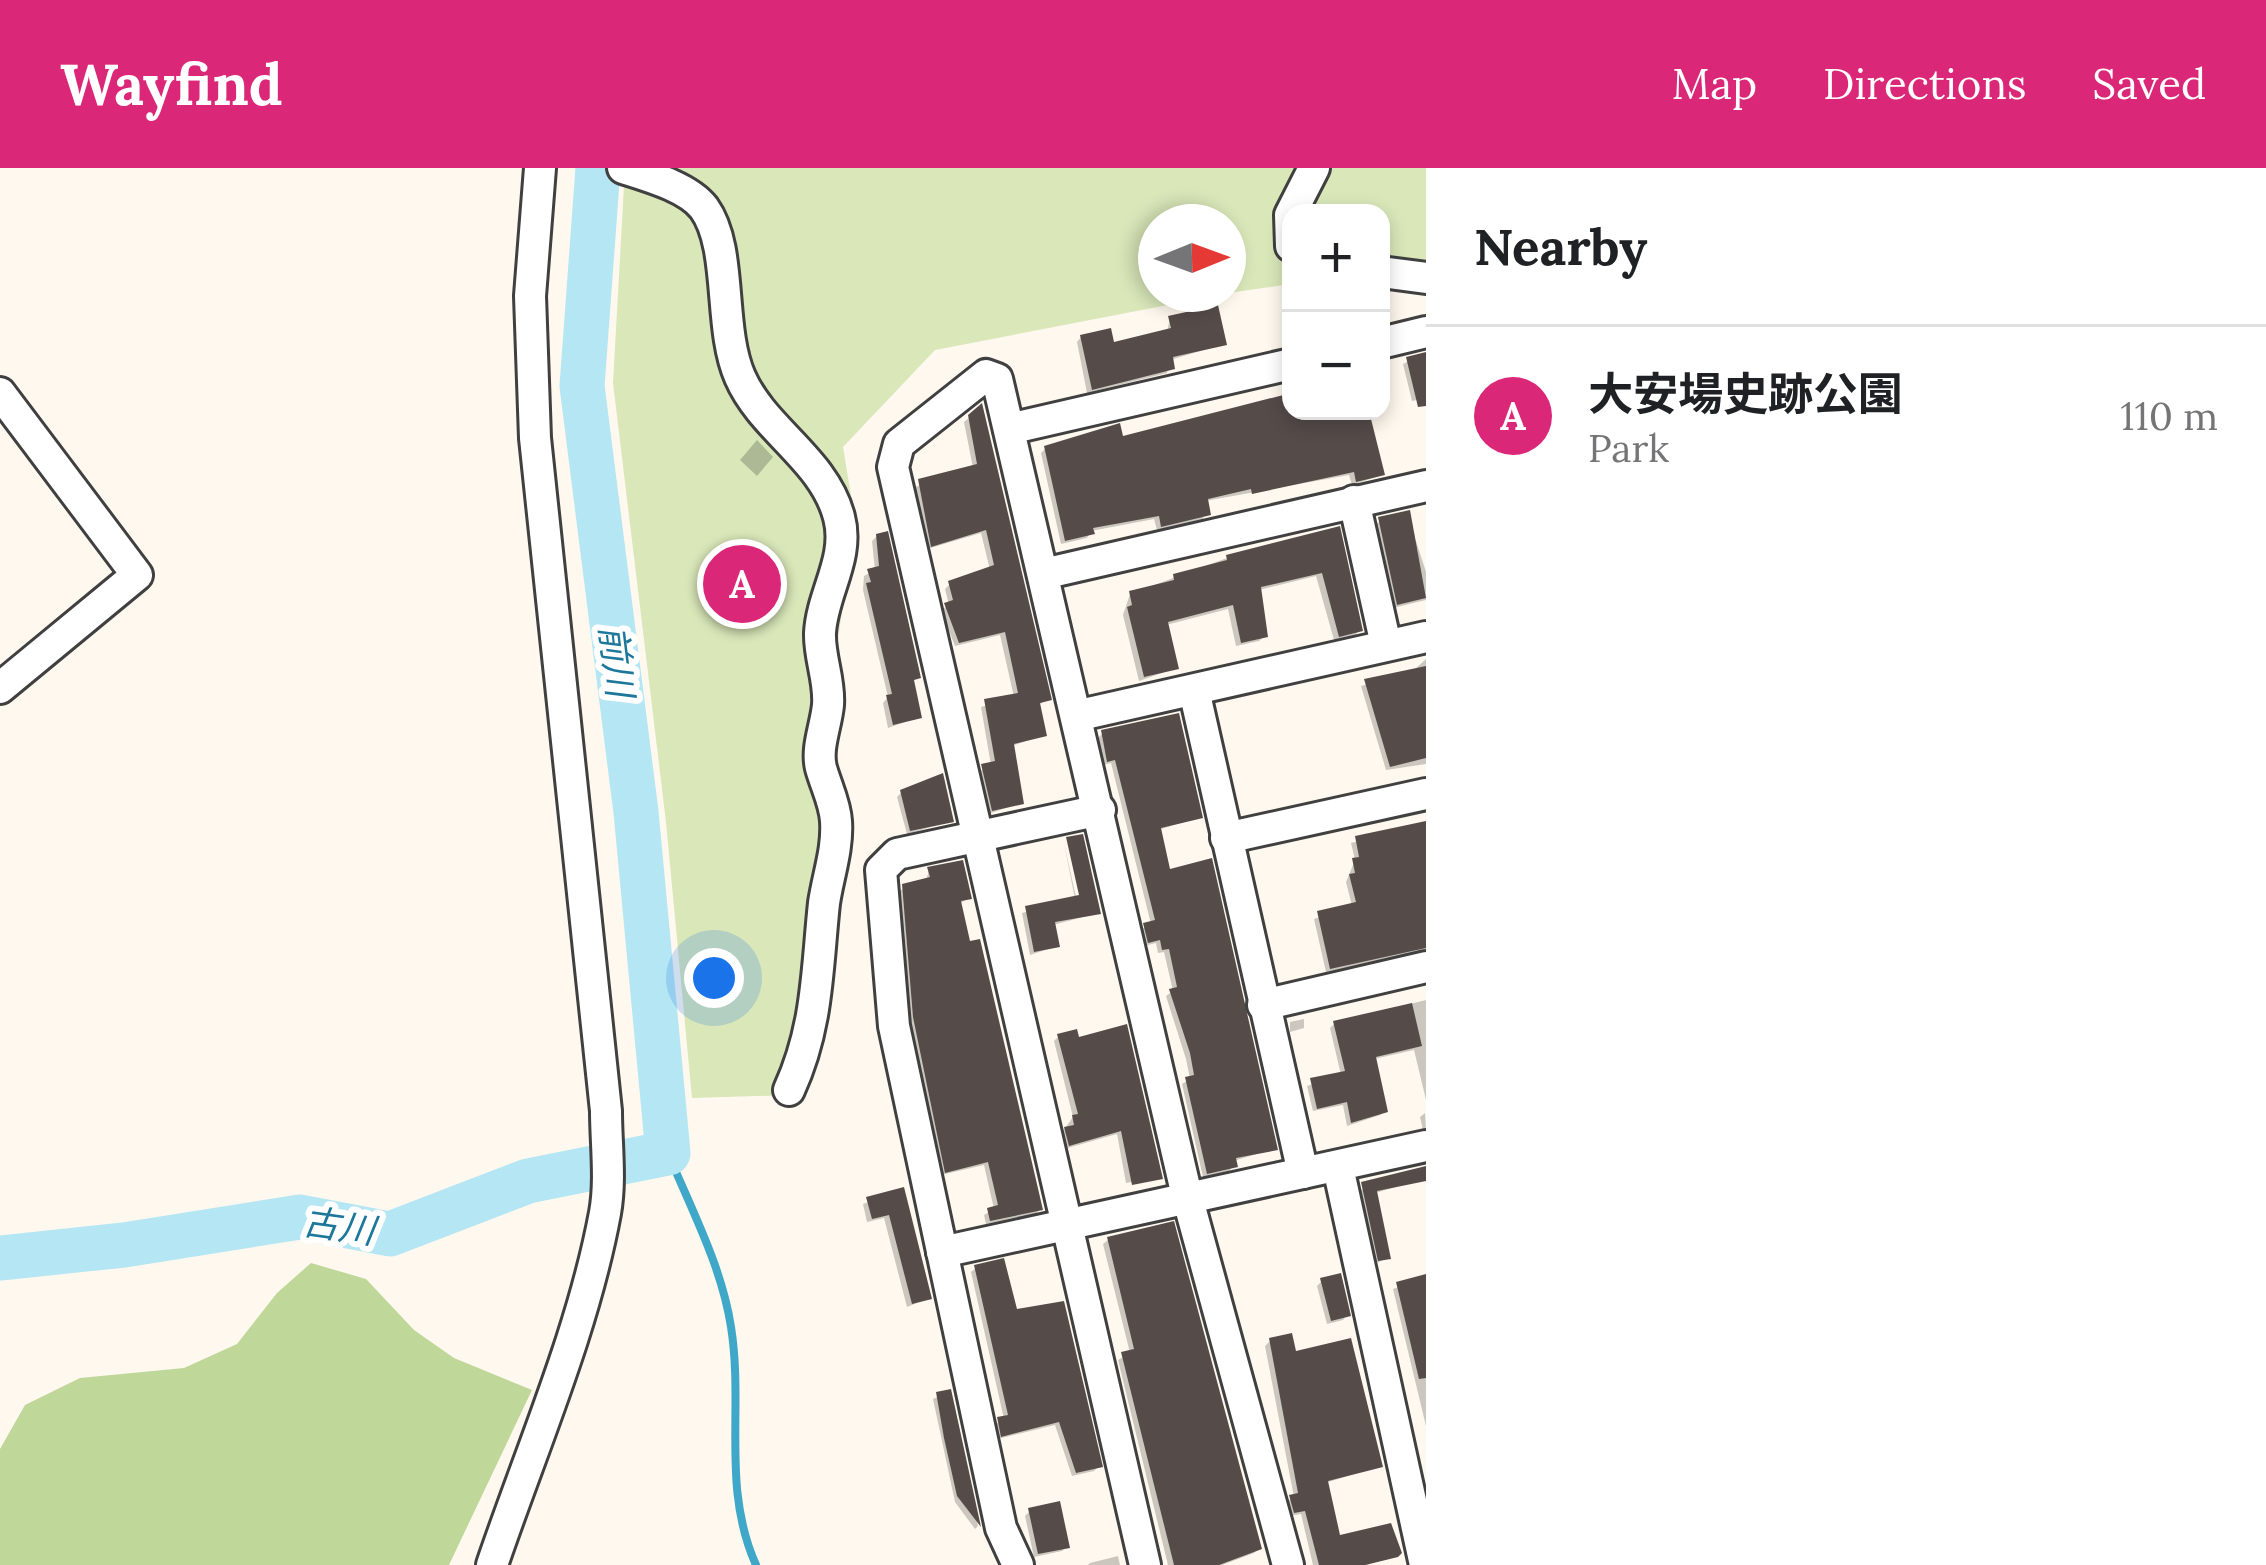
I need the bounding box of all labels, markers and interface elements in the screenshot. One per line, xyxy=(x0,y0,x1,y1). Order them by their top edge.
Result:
text: Wayfind xyxy=(60,48,283,121)
text: Map xyxy=(1672,57,1757,111)
text: Directions xyxy=(1823,57,2026,111)
text: Saved xyxy=(2092,57,2206,111)
north arrow xyxy=(1138,204,1246,312)
map controls xyxy=(1282,204,1390,420)
button: + xyxy=(1282,204,1390,312)
text: Nearby xyxy=(1474,214,1647,279)
button: − xyxy=(1282,312,1390,420)
text: 大安場史跡公園 xyxy=(1588,365,1903,422)
text: A xyxy=(1500,391,1526,441)
text: 110 m xyxy=(2120,391,2218,441)
text: Park xyxy=(1588,423,1669,473)
pin: A xyxy=(703,539,781,629)
water label: 前川 xyxy=(590,622,645,703)
your location xyxy=(684,948,744,1008)
water label: 古川 xyxy=(300,1198,382,1254)

